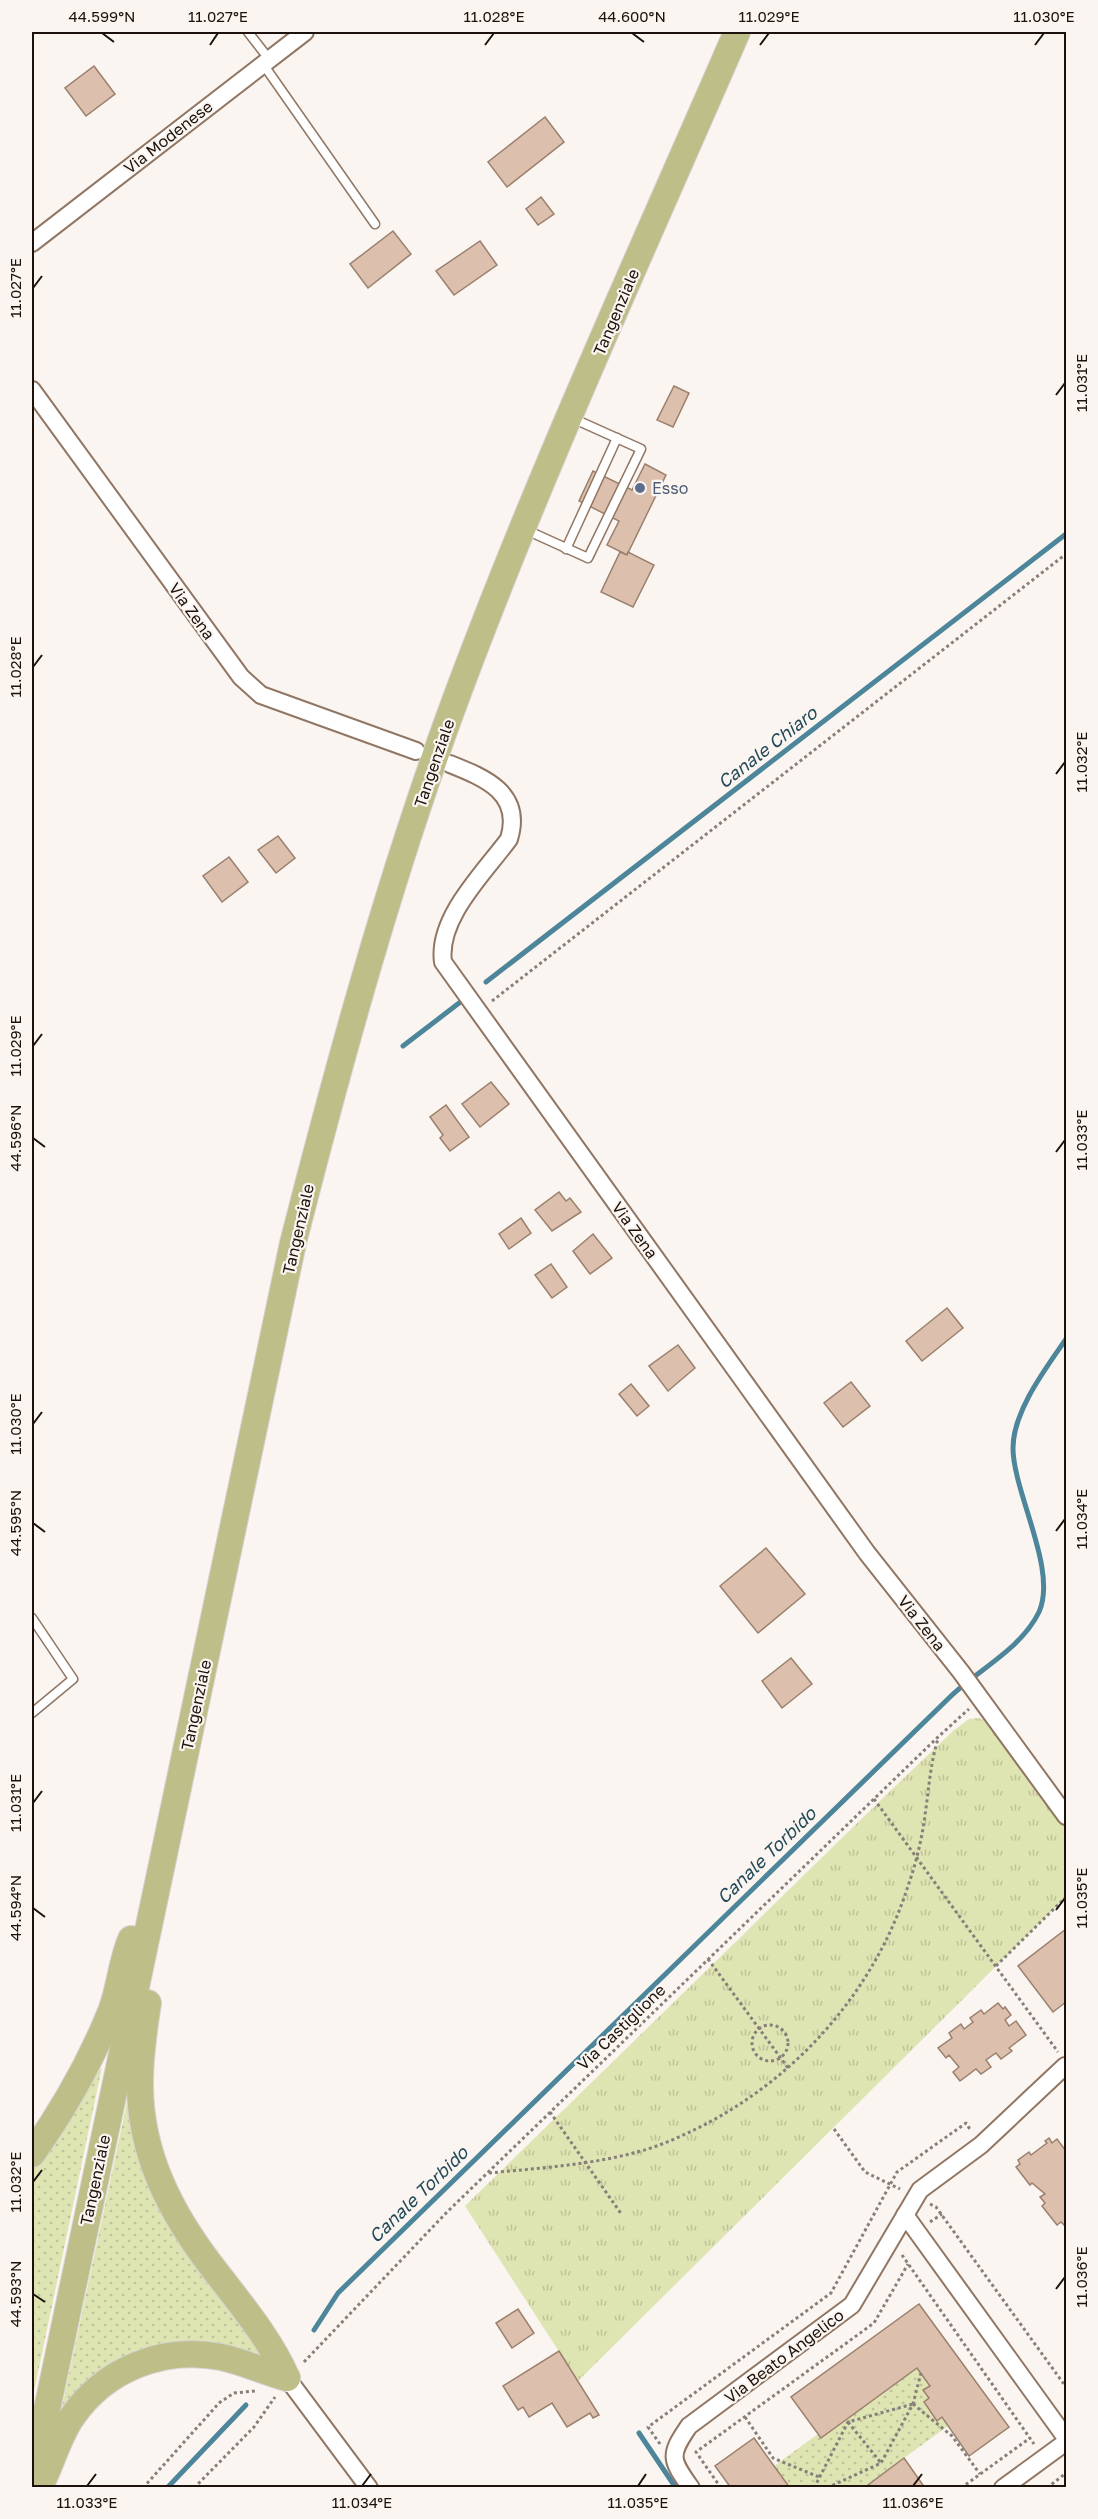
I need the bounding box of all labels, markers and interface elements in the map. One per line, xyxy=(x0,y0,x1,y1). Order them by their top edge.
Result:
text: 44.599°N xyxy=(69,7,135,25)
text: 11.027°E xyxy=(188,7,248,25)
text: 11.028°E xyxy=(463,7,525,25)
text: 44.600°N xyxy=(598,7,666,25)
text: 11.029°E xyxy=(738,7,800,25)
text: 11.030°E xyxy=(1013,7,1075,25)
street label: Via Modenese xyxy=(120,96,216,178)
text: 11.027°E xyxy=(6,258,24,318)
street label: Tangenziale xyxy=(589,266,643,358)
text: 11.031°E xyxy=(1072,354,1090,412)
place label: Esso xyxy=(652,478,688,498)
marker: Esso xyxy=(633,481,647,495)
street label: Via Zena xyxy=(165,579,219,643)
text: 11.028°E xyxy=(6,636,24,698)
water label: Canale Chiaro xyxy=(713,701,822,793)
street label: Tangenziale xyxy=(410,716,458,810)
text: 11.032°E xyxy=(1072,732,1090,792)
text: 11.029°E xyxy=(6,1015,24,1077)
text: 44.596°N xyxy=(6,1105,24,1171)
text: 11.033°E xyxy=(1072,1110,1090,1170)
street label: Tangenziale xyxy=(278,1182,318,1276)
street label: Via Zena xyxy=(608,1198,662,1262)
text: 11.030°E xyxy=(6,1393,24,1455)
text: 11.034°E xyxy=(1072,1489,1090,1549)
text: 44.595°N xyxy=(6,1490,24,1556)
street label: Via Zena xyxy=(894,1591,950,1655)
street label: Tangenziale xyxy=(177,1658,215,1752)
text: 11.031°E xyxy=(6,1774,24,1832)
water label: Canale Torbido xyxy=(712,1801,821,1908)
text: 11.035°E xyxy=(1072,1868,1090,1928)
text: 44.594°N xyxy=(6,1875,24,1941)
street label: Via Castiglione xyxy=(573,1980,669,2074)
street label: Tangenziale xyxy=(76,2133,114,2227)
water label: Canale Torbido xyxy=(364,2140,473,2247)
text: 11.032°E xyxy=(6,2152,24,2212)
text: 11.036°E xyxy=(1072,2246,1090,2308)
text: 44.593°N xyxy=(6,2261,24,2327)
street label: Via Beato Angelico xyxy=(720,2305,848,2407)
text: 11.033°E xyxy=(57,2493,117,2511)
text: 11.034°E xyxy=(332,2493,392,2511)
text: 11.035°E xyxy=(608,2493,668,2511)
text: 11.036°E xyxy=(882,2493,944,2511)

